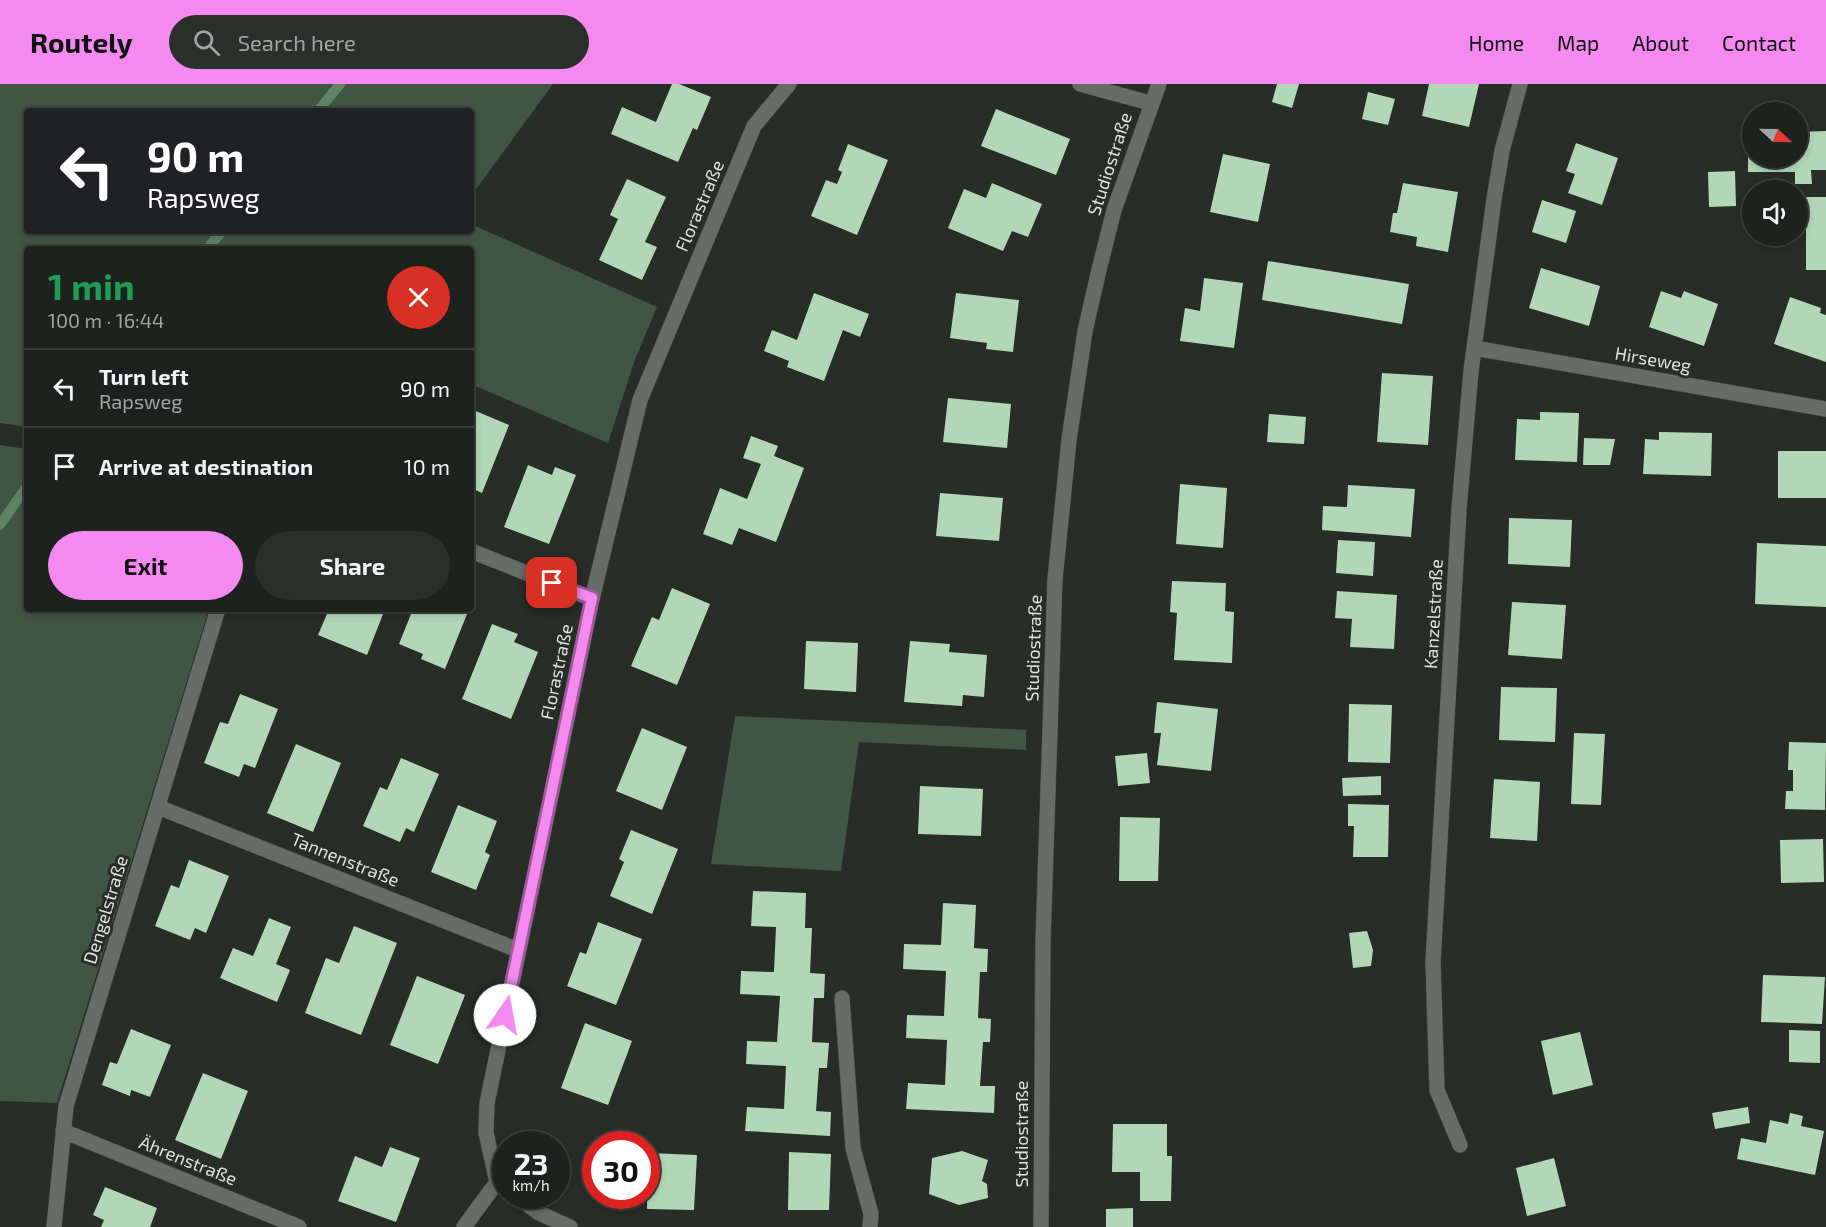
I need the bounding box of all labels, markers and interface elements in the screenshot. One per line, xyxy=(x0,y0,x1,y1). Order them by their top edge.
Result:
search box xyxy=(169,15,589,69)
text: Routely xyxy=(30,25,133,59)
icon: search xyxy=(190,26,223,59)
text: Search here xyxy=(238,29,356,55)
text: Home xyxy=(1468,30,1524,55)
text: Map xyxy=(1557,30,1599,55)
text: About xyxy=(1632,30,1689,55)
text: Contact xyxy=(1722,30,1796,55)
north arrow xyxy=(1742,102,1808,168)
map controls xyxy=(1742,102,1808,246)
street label: Studiostraße xyxy=(1082,109,1136,218)
text: 90 m xyxy=(147,130,244,180)
icon: left xyxy=(48,132,126,210)
street label: Florastraße xyxy=(670,157,728,255)
button: sound xyxy=(1742,180,1808,246)
text: Rapsweg xyxy=(147,181,260,213)
text: 1 min xyxy=(48,264,135,307)
button: close xyxy=(387,266,450,329)
text: 100 m · 16:44 xyxy=(48,308,164,332)
street label: Hirseweg xyxy=(1613,341,1693,377)
text: Turn left xyxy=(99,363,188,389)
icon: left xyxy=(48,372,81,405)
text: 90 m xyxy=(400,375,450,401)
text: Rapsweg xyxy=(99,389,182,413)
icon: arrive xyxy=(48,450,81,483)
text: Arrive at destination xyxy=(99,453,313,479)
text: 10 m xyxy=(404,453,450,479)
button: Exit xyxy=(48,531,243,600)
button: Share xyxy=(255,531,450,600)
pin xyxy=(526,557,577,608)
street label: Kanzelstraße xyxy=(1419,558,1447,669)
icon: arrive xyxy=(535,566,568,599)
street label: Studiostraße xyxy=(1020,594,1046,702)
street label: Florastraße xyxy=(535,622,577,722)
street label: Tannenstraße xyxy=(288,827,403,891)
street label: Dengelstraße xyxy=(78,853,132,966)
position arrow xyxy=(473,983,537,1047)
street label: Studiostraße xyxy=(1010,1080,1032,1188)
street label: Ährenstraße xyxy=(136,1130,241,1190)
speed limit sign: 30 xyxy=(582,1131,660,1209)
text: 23 xyxy=(514,1145,548,1181)
text: km/h xyxy=(512,1176,550,1194)

